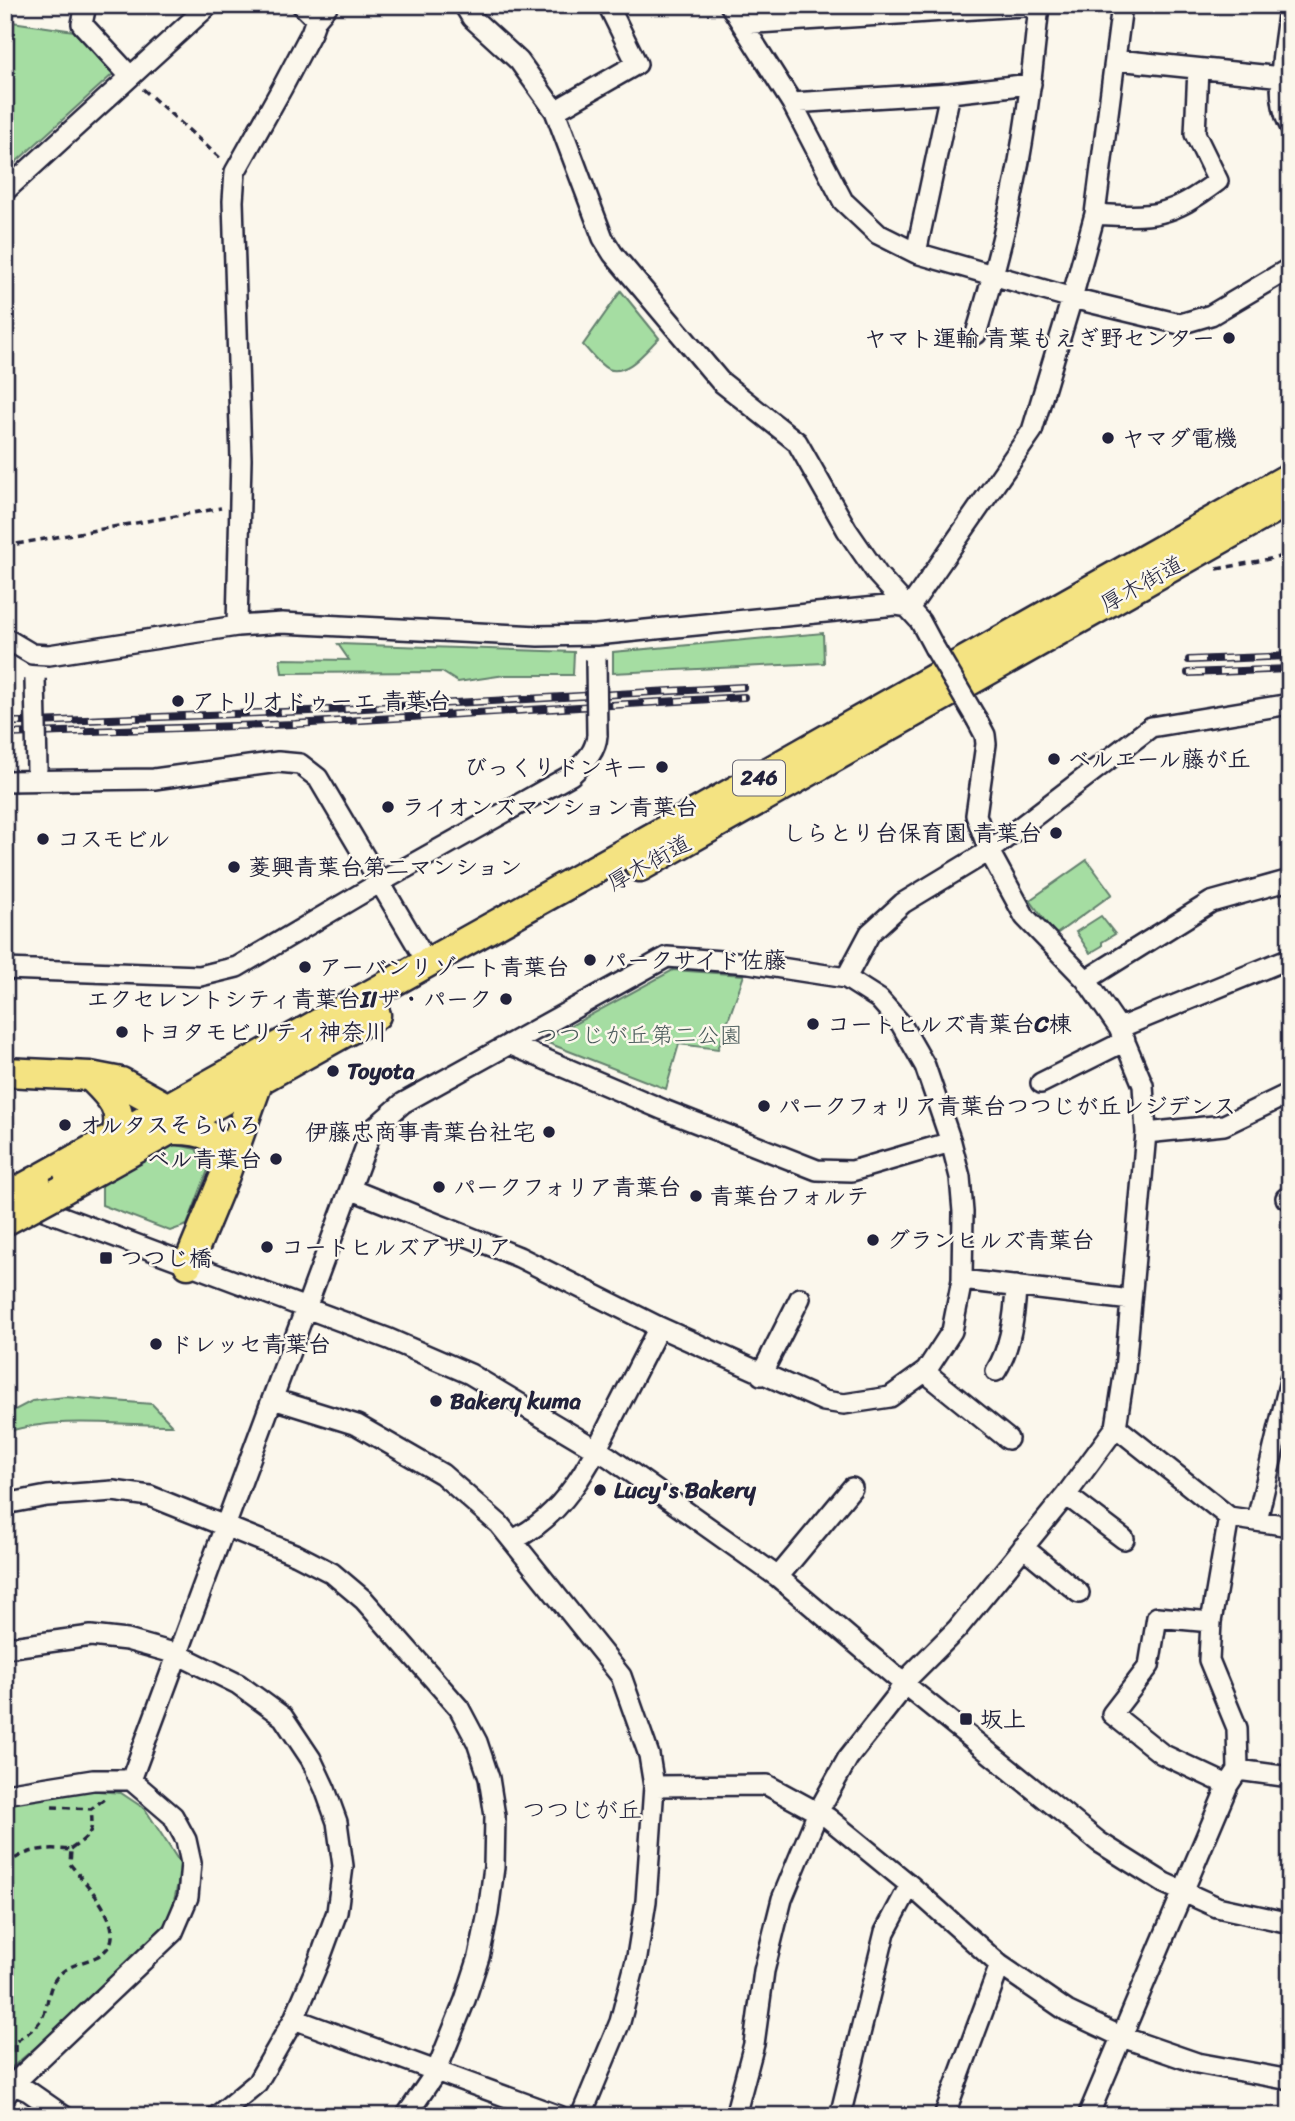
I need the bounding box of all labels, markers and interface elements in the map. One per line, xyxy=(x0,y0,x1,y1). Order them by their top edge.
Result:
place label: ヤマト運輸 青葉もえぎ野センター xyxy=(864,318,1215,359)
marker: ヤマト運輸 青葉もえぎ野センター xyxy=(1221,330,1237,346)
place label: ヤマダ電機 xyxy=(1122,418,1237,459)
marker: ヤマダ電機 xyxy=(1100,430,1116,446)
street label: 厚木街道 xyxy=(1092,544,1192,624)
place label: アトリオドゥーエ 青葉台 xyxy=(192,681,451,722)
marker: アトリオドゥーエ 青葉台 xyxy=(170,693,186,709)
place label: ベルエール藤が丘 xyxy=(1068,739,1251,780)
place label: びっくりドンキー xyxy=(464,747,648,788)
marker: ベルエール藤が丘 xyxy=(1046,751,1062,767)
marker: びっくりドンキー xyxy=(654,759,670,775)
road number: 246 xyxy=(733,760,785,796)
place label: ライオンズマンション青葉台 xyxy=(402,787,698,828)
marker: ライオンズマンション青葉台 xyxy=(380,799,396,815)
place label: しらとり台保育園 青葉台 xyxy=(783,813,1042,854)
place label: コスモビル xyxy=(57,819,171,860)
street label: 厚木街道 xyxy=(599,823,699,903)
marker: しらとり台保育園 青葉台 xyxy=(1048,825,1064,841)
marker: コスモビル xyxy=(35,831,51,847)
place label: 菱興青葉台第二マンション xyxy=(248,847,522,888)
marker: 菱興青葉台第二マンション xyxy=(226,859,242,875)
place label: パークサイド佐藤 xyxy=(604,940,787,981)
place label: アーバンリゾート青葉台 xyxy=(319,947,569,988)
marker: パークサイド佐藤 xyxy=(582,952,598,968)
marker: アーバンリゾート青葉台 xyxy=(297,959,313,975)
place label: エクセレントシティ青葉台IIザ・パーク xyxy=(86,979,492,1020)
marker: エクセレントシティ青葉台IIザ・パーク xyxy=(498,991,514,1007)
place label: コートヒルズ青葉台C棟 xyxy=(827,1004,1072,1045)
place label: トヨタモビリティ神奈川 xyxy=(136,1012,388,1053)
park label: つつじが丘第二公園 xyxy=(536,1015,743,1056)
marker: コートヒルズ青葉台C棟 xyxy=(805,1016,821,1032)
marker: トヨタモビリティ神奈川 xyxy=(114,1024,130,1040)
place label: Toyota xyxy=(347,1051,415,1092)
marker: Toyota xyxy=(325,1063,341,1079)
place label: パークフォリア青葉台つつじが丘レジデンス xyxy=(778,1086,1236,1127)
marker: パークフォリア青葉台つつじが丘レジデンス xyxy=(756,1098,772,1114)
place label: オルタスそらいろ xyxy=(79,1105,261,1146)
place label: 伊藤忠商事青葉台社宅 xyxy=(305,1112,535,1153)
marker: オルタスそらいろ xyxy=(57,1117,73,1133)
marker: 伊藤忠商事青葉台社宅 xyxy=(541,1124,557,1140)
place label: ベル青葉台 xyxy=(147,1139,262,1180)
marker: ベル青葉台 xyxy=(268,1151,284,1167)
place label: パークフォリア青葉台 xyxy=(453,1167,681,1208)
place label: 青葉台フォルテ xyxy=(710,1176,869,1217)
marker: パークフォリア青葉台 xyxy=(431,1179,447,1195)
marker: 青葉台フォルテ xyxy=(688,1188,704,1204)
place label: グランヒルズ青葉台 xyxy=(887,1220,1094,1261)
place label: コートヒルズアザリア xyxy=(281,1227,511,1268)
marker: グランヒルズ青葉台 xyxy=(865,1232,881,1248)
place label: つつじ橋 xyxy=(120,1238,212,1279)
marker: コートヒルズアザリア xyxy=(259,1239,275,1255)
marker: つつじ橋 xyxy=(98,1250,114,1266)
place label: ドレッセ青葉台 xyxy=(170,1324,331,1365)
marker: ドレッセ青葉台 xyxy=(148,1336,164,1352)
place label: Bakery kuma xyxy=(450,1381,581,1422)
marker: Bakery kuma xyxy=(428,1393,444,1409)
place label: Lucy's Bakery xyxy=(614,1470,757,1511)
marker: Lucy's Bakery xyxy=(592,1482,608,1498)
place label: 坂上 xyxy=(980,1699,1026,1740)
marker: 坂上 xyxy=(958,1711,974,1727)
district label: つつじが丘 xyxy=(522,1789,642,1831)

